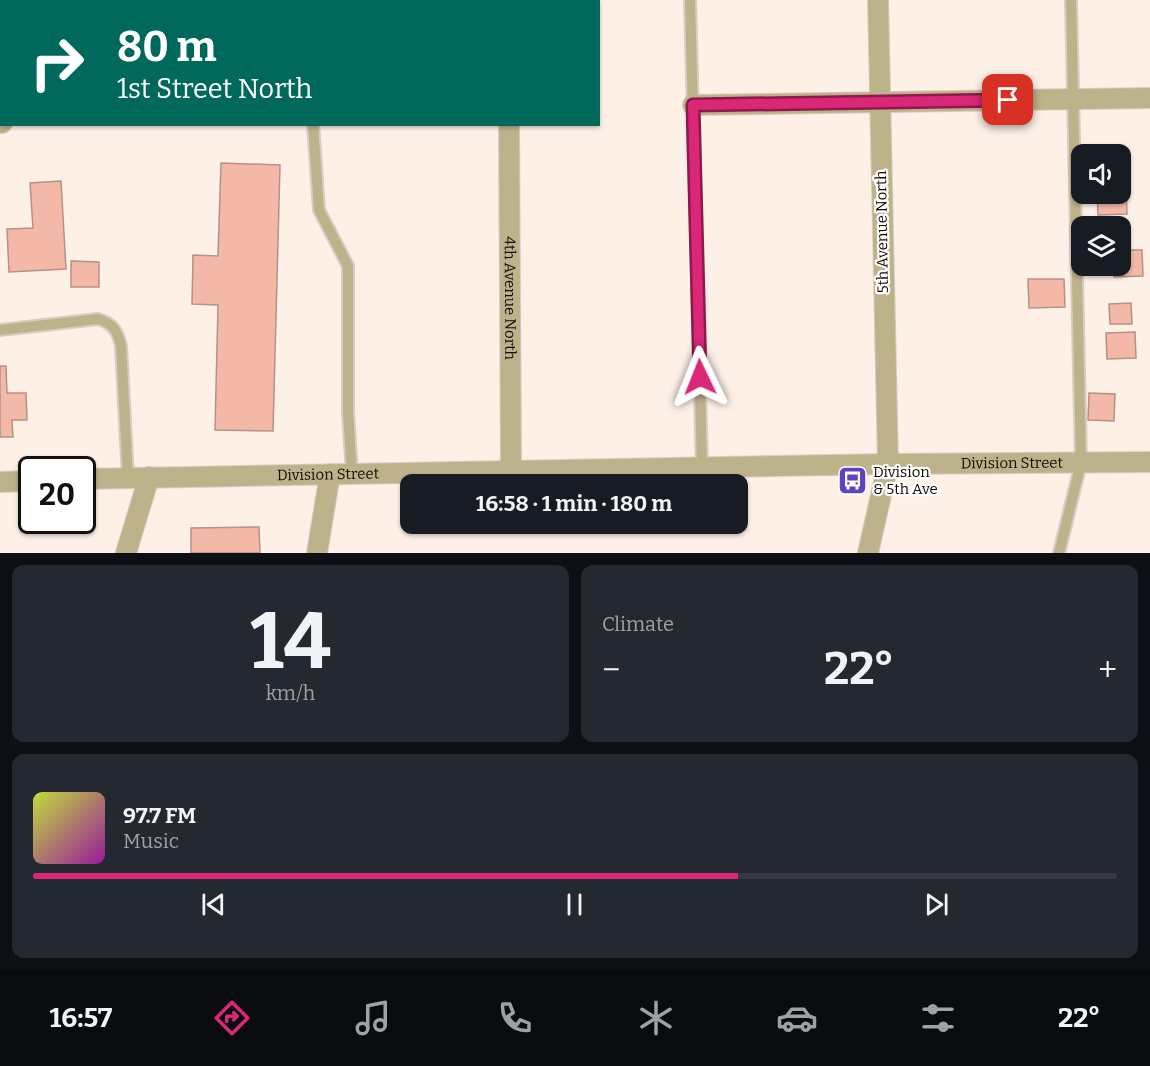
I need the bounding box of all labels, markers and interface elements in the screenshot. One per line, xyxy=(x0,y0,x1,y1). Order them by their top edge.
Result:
text: 80 m xyxy=(117,22,217,72)
icon: right xyxy=(18,24,96,102)
text: 1st Street North xyxy=(117,73,312,105)
pin xyxy=(982,74,1033,125)
icon: arrive xyxy=(991,83,1024,116)
map controls xyxy=(1071,144,1131,276)
button: sound xyxy=(1071,144,1131,204)
street label: 5th Avenue North xyxy=(872,170,892,294)
button: layers xyxy=(1071,216,1131,276)
street label: 4th Avenue North xyxy=(501,236,519,361)
position arrow xyxy=(668,345,732,409)
street label: Division Street xyxy=(961,454,1064,472)
speed limit sign: 20 xyxy=(18,456,96,534)
place label: Division & 5th Ave xyxy=(873,463,938,498)
street label: Division Street xyxy=(277,464,380,484)
bus stop icon: Division & 5th Ave xyxy=(836,465,868,497)
text: 16:58 · 1 min · 180 m xyxy=(476,490,672,517)
text: 14 xyxy=(250,595,331,689)
text: Climate xyxy=(602,612,674,636)
text: 22° xyxy=(824,642,894,696)
text: − xyxy=(602,650,620,690)
text: + xyxy=(1098,650,1117,690)
text: km/h xyxy=(266,681,315,705)
text: 97.7 FM xyxy=(123,802,196,829)
text: Music xyxy=(123,829,179,853)
icon: previous xyxy=(197,888,230,921)
icon: pause xyxy=(558,888,591,921)
icon: next xyxy=(920,888,953,921)
icon: directions xyxy=(211,997,253,1039)
icon: music xyxy=(352,997,394,1039)
icon: phone xyxy=(494,997,536,1039)
icon: climate xyxy=(635,997,677,1039)
icon: car xyxy=(776,997,818,1039)
icon: filters xyxy=(917,997,959,1039)
text: 16:57 xyxy=(50,1002,112,1034)
text: 22° xyxy=(1058,1002,1100,1034)

